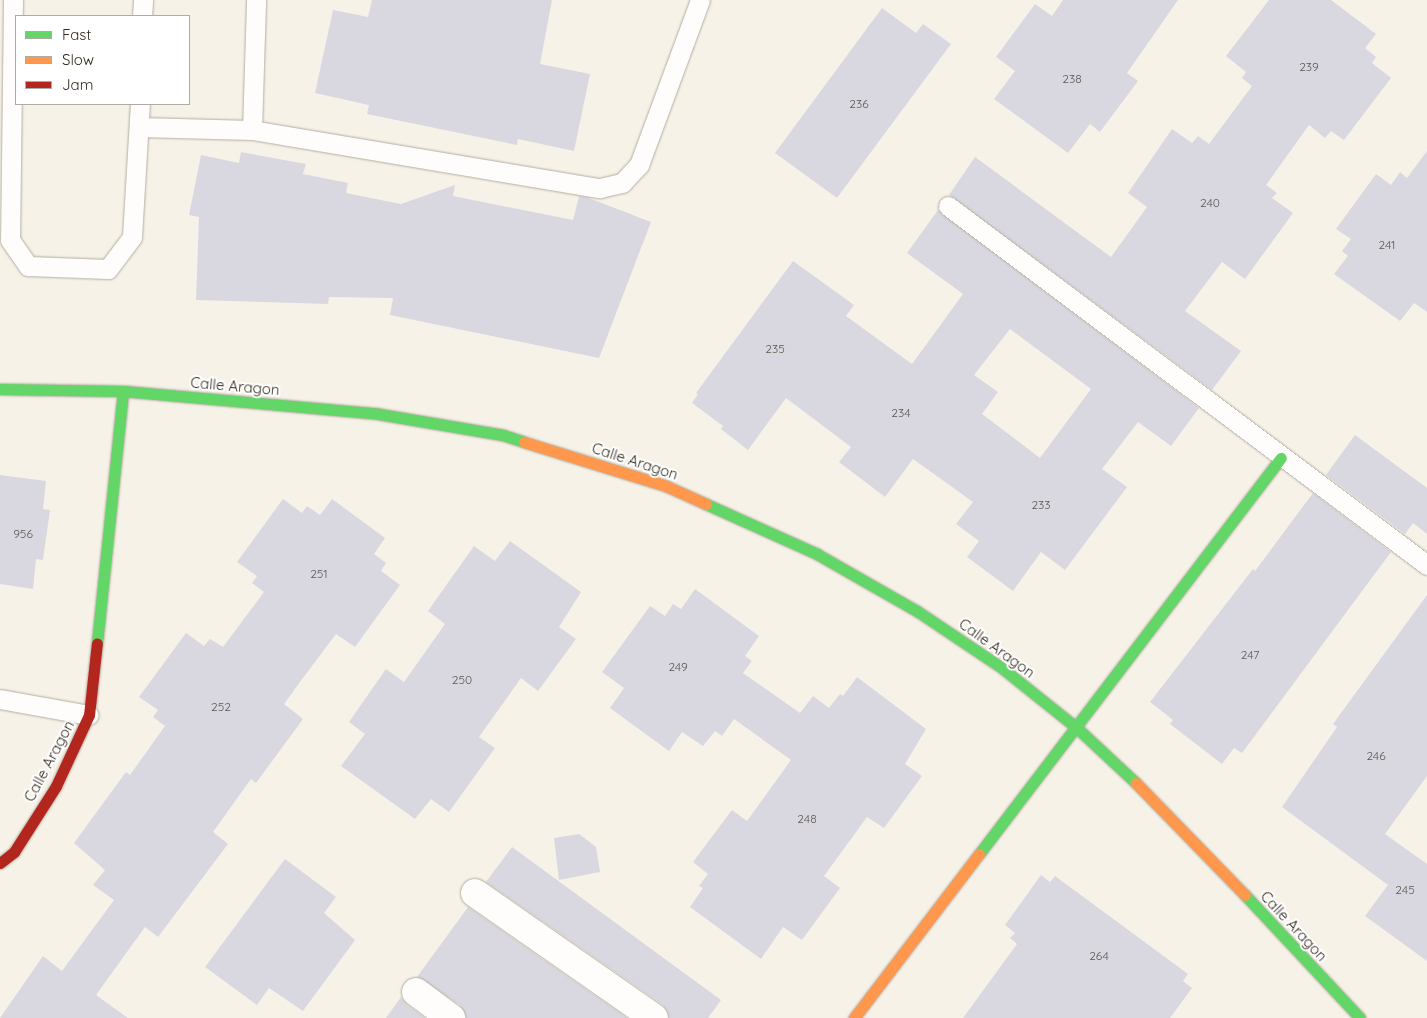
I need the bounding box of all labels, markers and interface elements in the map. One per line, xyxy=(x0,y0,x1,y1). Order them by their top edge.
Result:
legend xyxy=(15,15,190,105)
text: Fast xyxy=(62,25,91,44)
text: Slow xyxy=(62,50,94,69)
house number: 239 xyxy=(1299,60,1319,74)
house number: 238 xyxy=(1062,72,1082,86)
text: Jam xyxy=(62,75,93,94)
house number: 236 xyxy=(849,97,869,111)
house number: 240 xyxy=(1200,196,1220,210)
house number: 241 xyxy=(1378,238,1396,252)
house number: 235 xyxy=(765,342,785,356)
street label: Calle Aragon xyxy=(190,373,280,399)
house number: 234 xyxy=(891,406,911,420)
street label: Calle Aragon xyxy=(590,439,680,483)
house number: 233 xyxy=(1031,498,1051,512)
house number: 956 xyxy=(13,527,33,541)
house number: 251 xyxy=(310,567,328,581)
street label: Calle Aragon xyxy=(956,614,1038,682)
house number: 247 xyxy=(1241,648,1259,662)
house number: 249 xyxy=(668,660,688,674)
house number: 250 xyxy=(452,673,472,687)
house number: 252 xyxy=(211,700,231,714)
street label: Calle Aragon xyxy=(20,717,78,805)
house number: 246 xyxy=(1366,749,1386,763)
house number: 248 xyxy=(797,812,817,826)
house number: 245 xyxy=(1395,883,1415,897)
street label: Calle Aragon xyxy=(1257,887,1331,965)
house number: 264 xyxy=(1089,949,1109,963)

